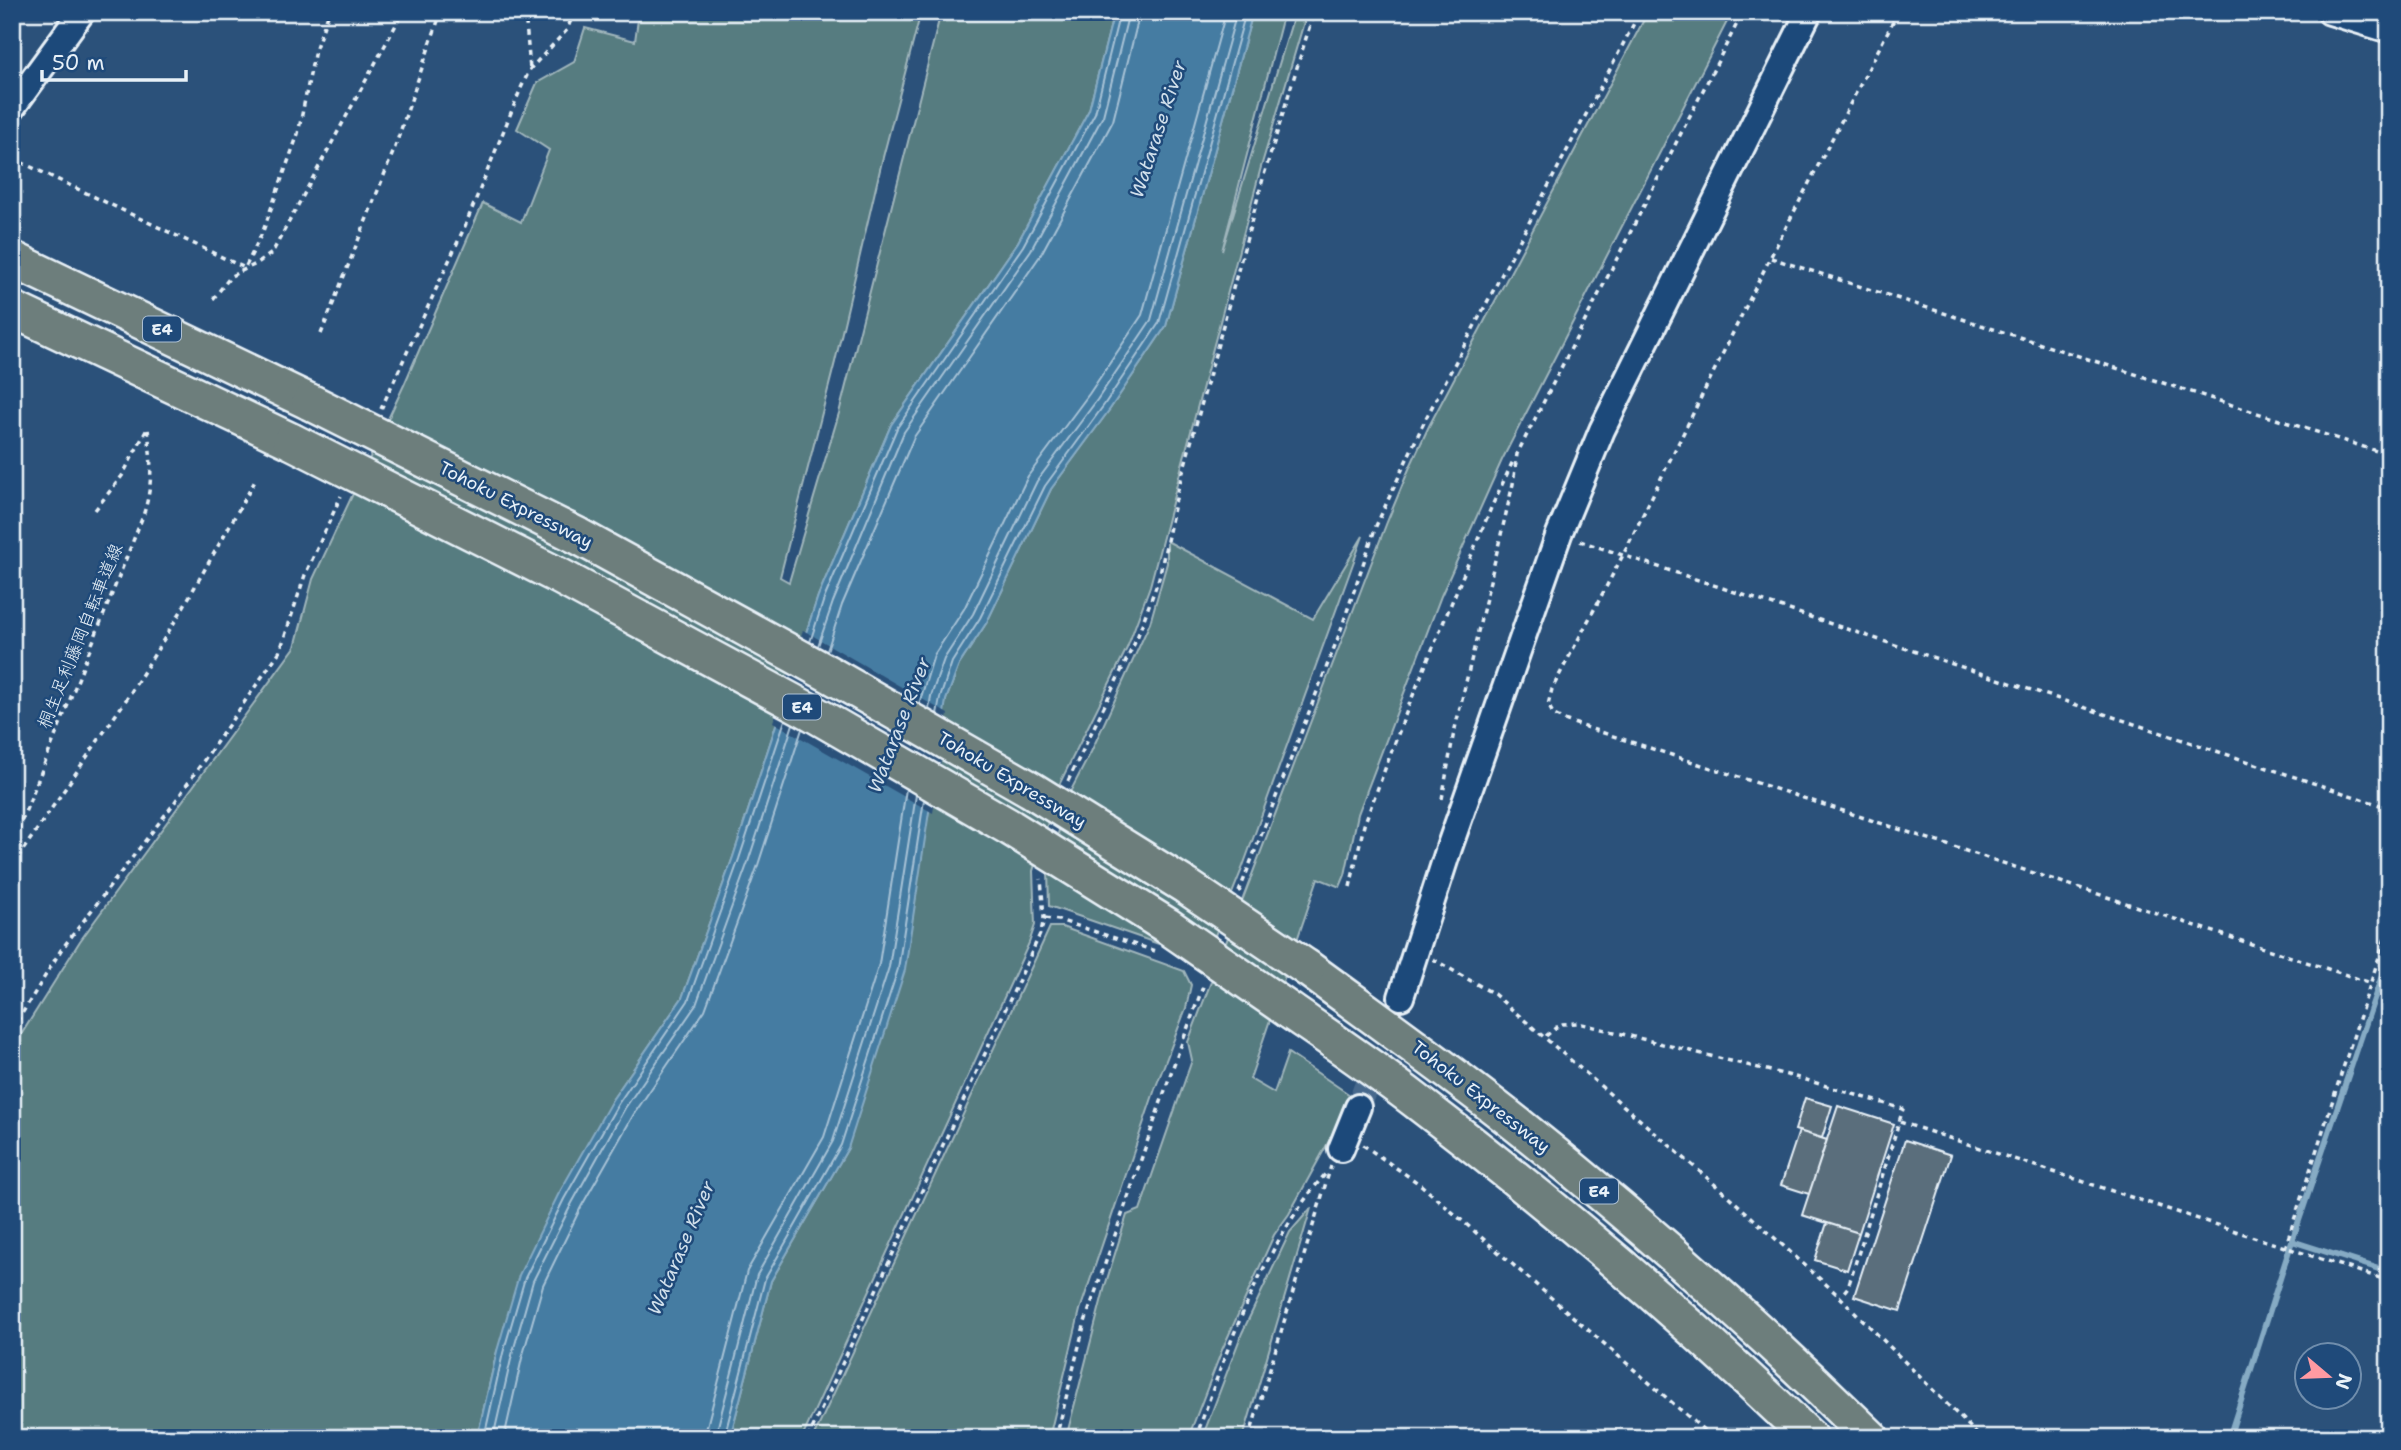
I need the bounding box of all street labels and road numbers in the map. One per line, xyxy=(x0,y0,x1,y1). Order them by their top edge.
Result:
road number: E4 xyxy=(143,316,181,342)
street label: Tohoku Expressway xyxy=(435,456,597,554)
street label: 桐生足利藤岡自転車道線 xyxy=(32,540,128,732)
road number: E4 xyxy=(783,694,821,720)
street label: Tohoku Expressway xyxy=(933,726,1091,834)
street label: Tohoku Expressway xyxy=(1407,1035,1555,1159)
road number: E4 xyxy=(1580,1178,1618,1204)

